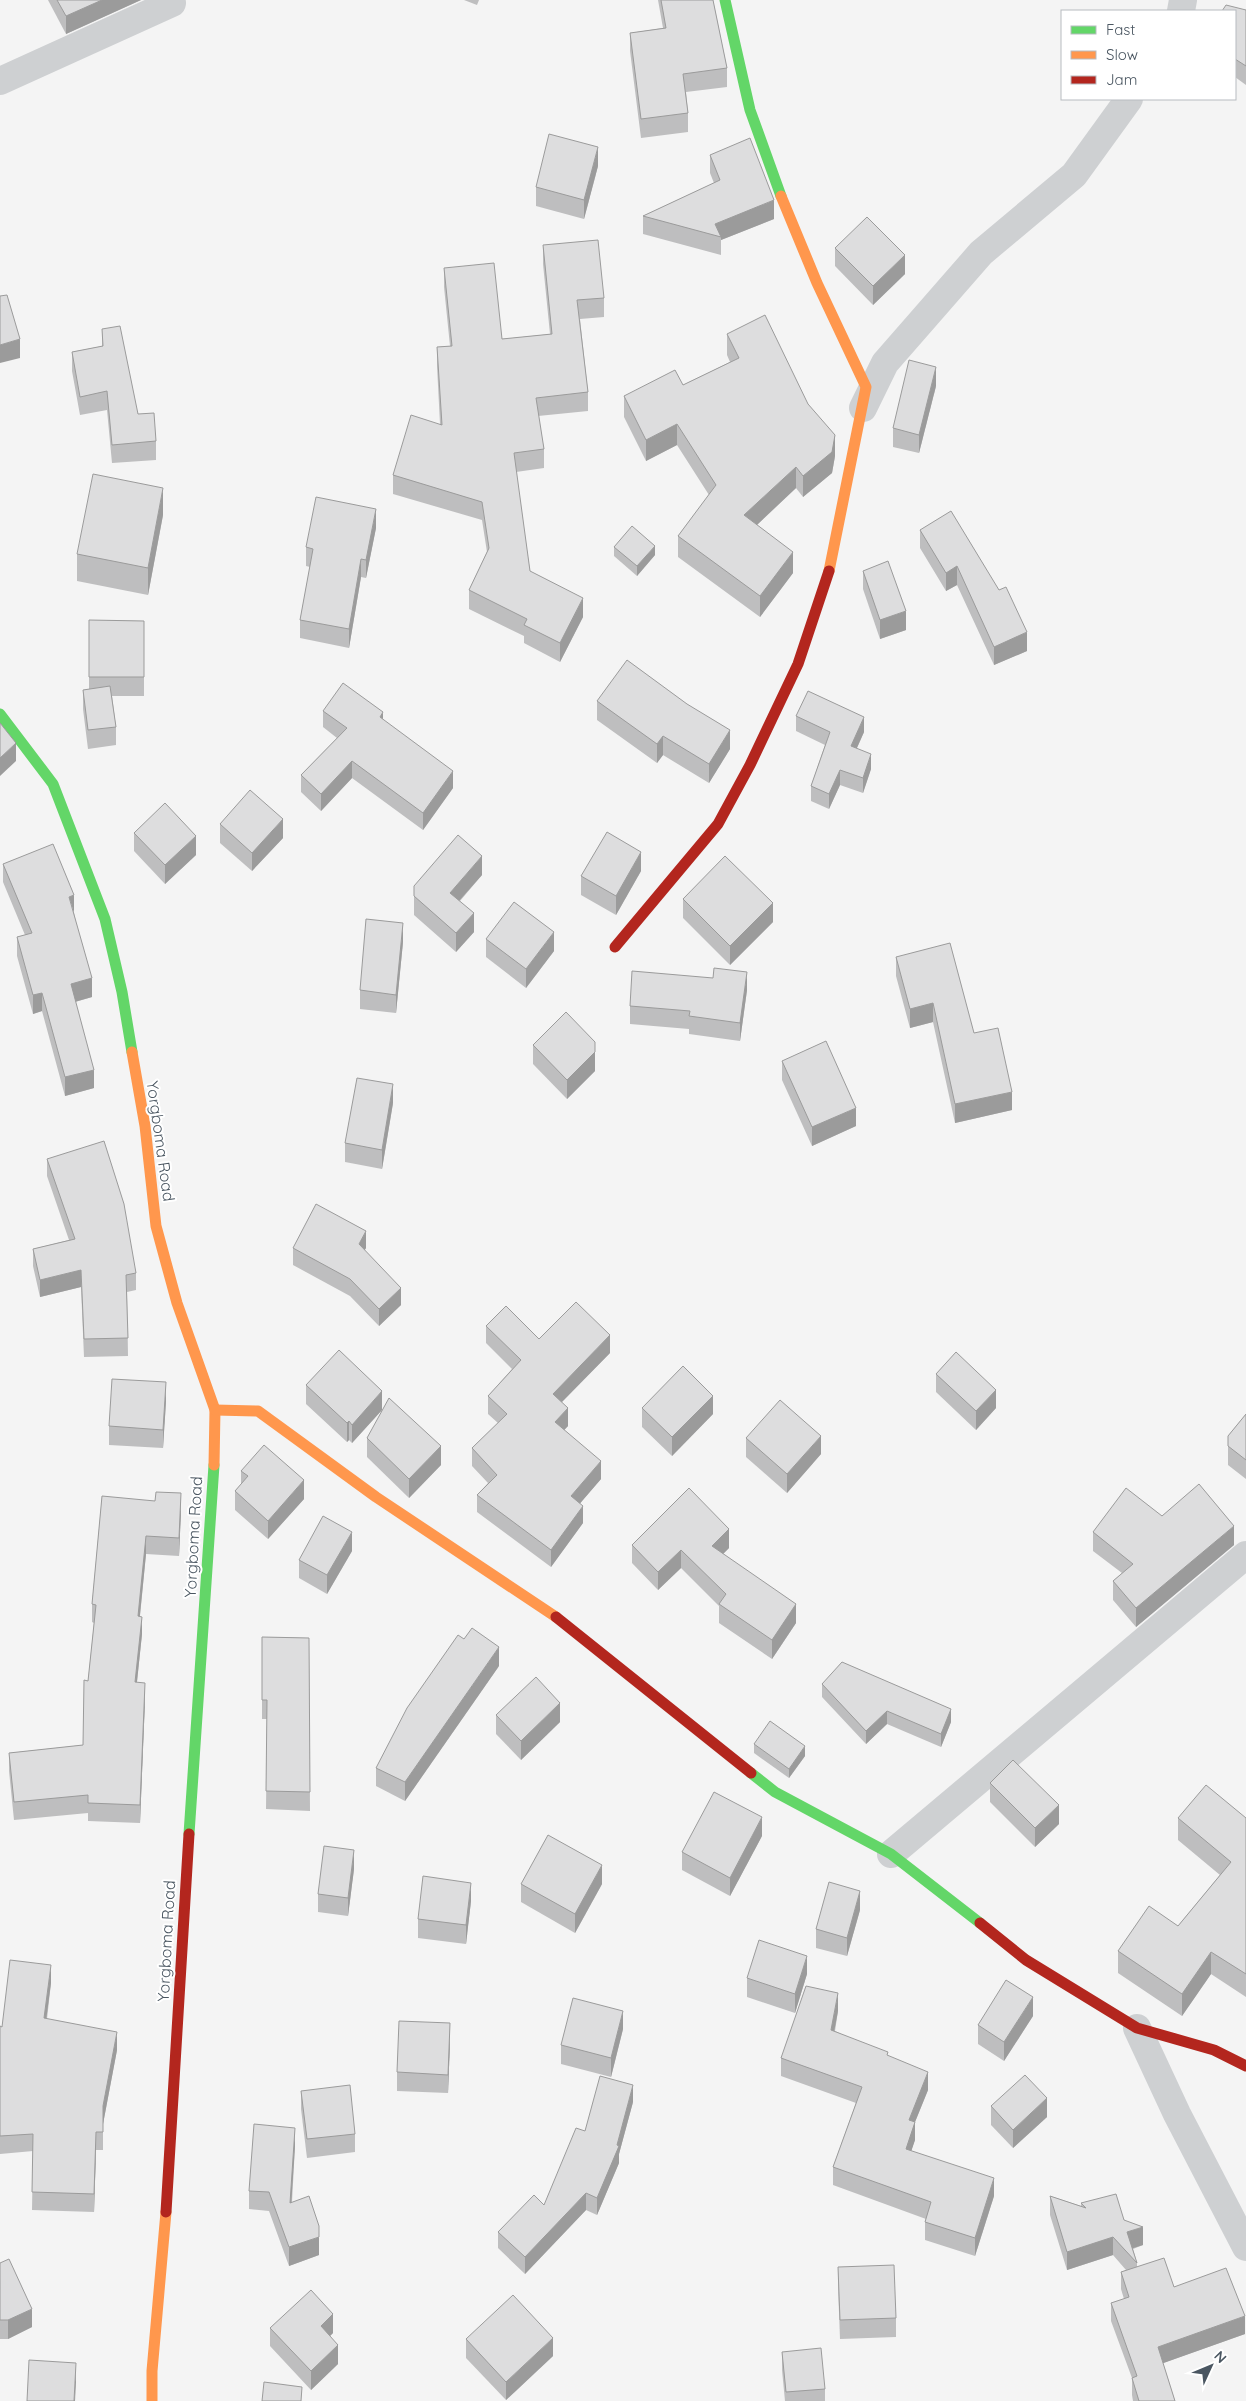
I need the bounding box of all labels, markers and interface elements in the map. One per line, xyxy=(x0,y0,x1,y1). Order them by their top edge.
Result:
legend xyxy=(1061,10,1236,100)
text: Fast xyxy=(1106,20,1135,39)
text: Slow xyxy=(1106,45,1138,64)
text: Jam xyxy=(1106,70,1137,89)
street label: Yorgboma Road xyxy=(143,1079,179,1203)
street label: Yorgboma Road xyxy=(180,1476,206,1598)
street label: Yorgboma Road xyxy=(153,1880,179,2002)
north arrow xyxy=(1186,2341,1236,2391)
text: N xyxy=(1210,2347,1230,2367)

